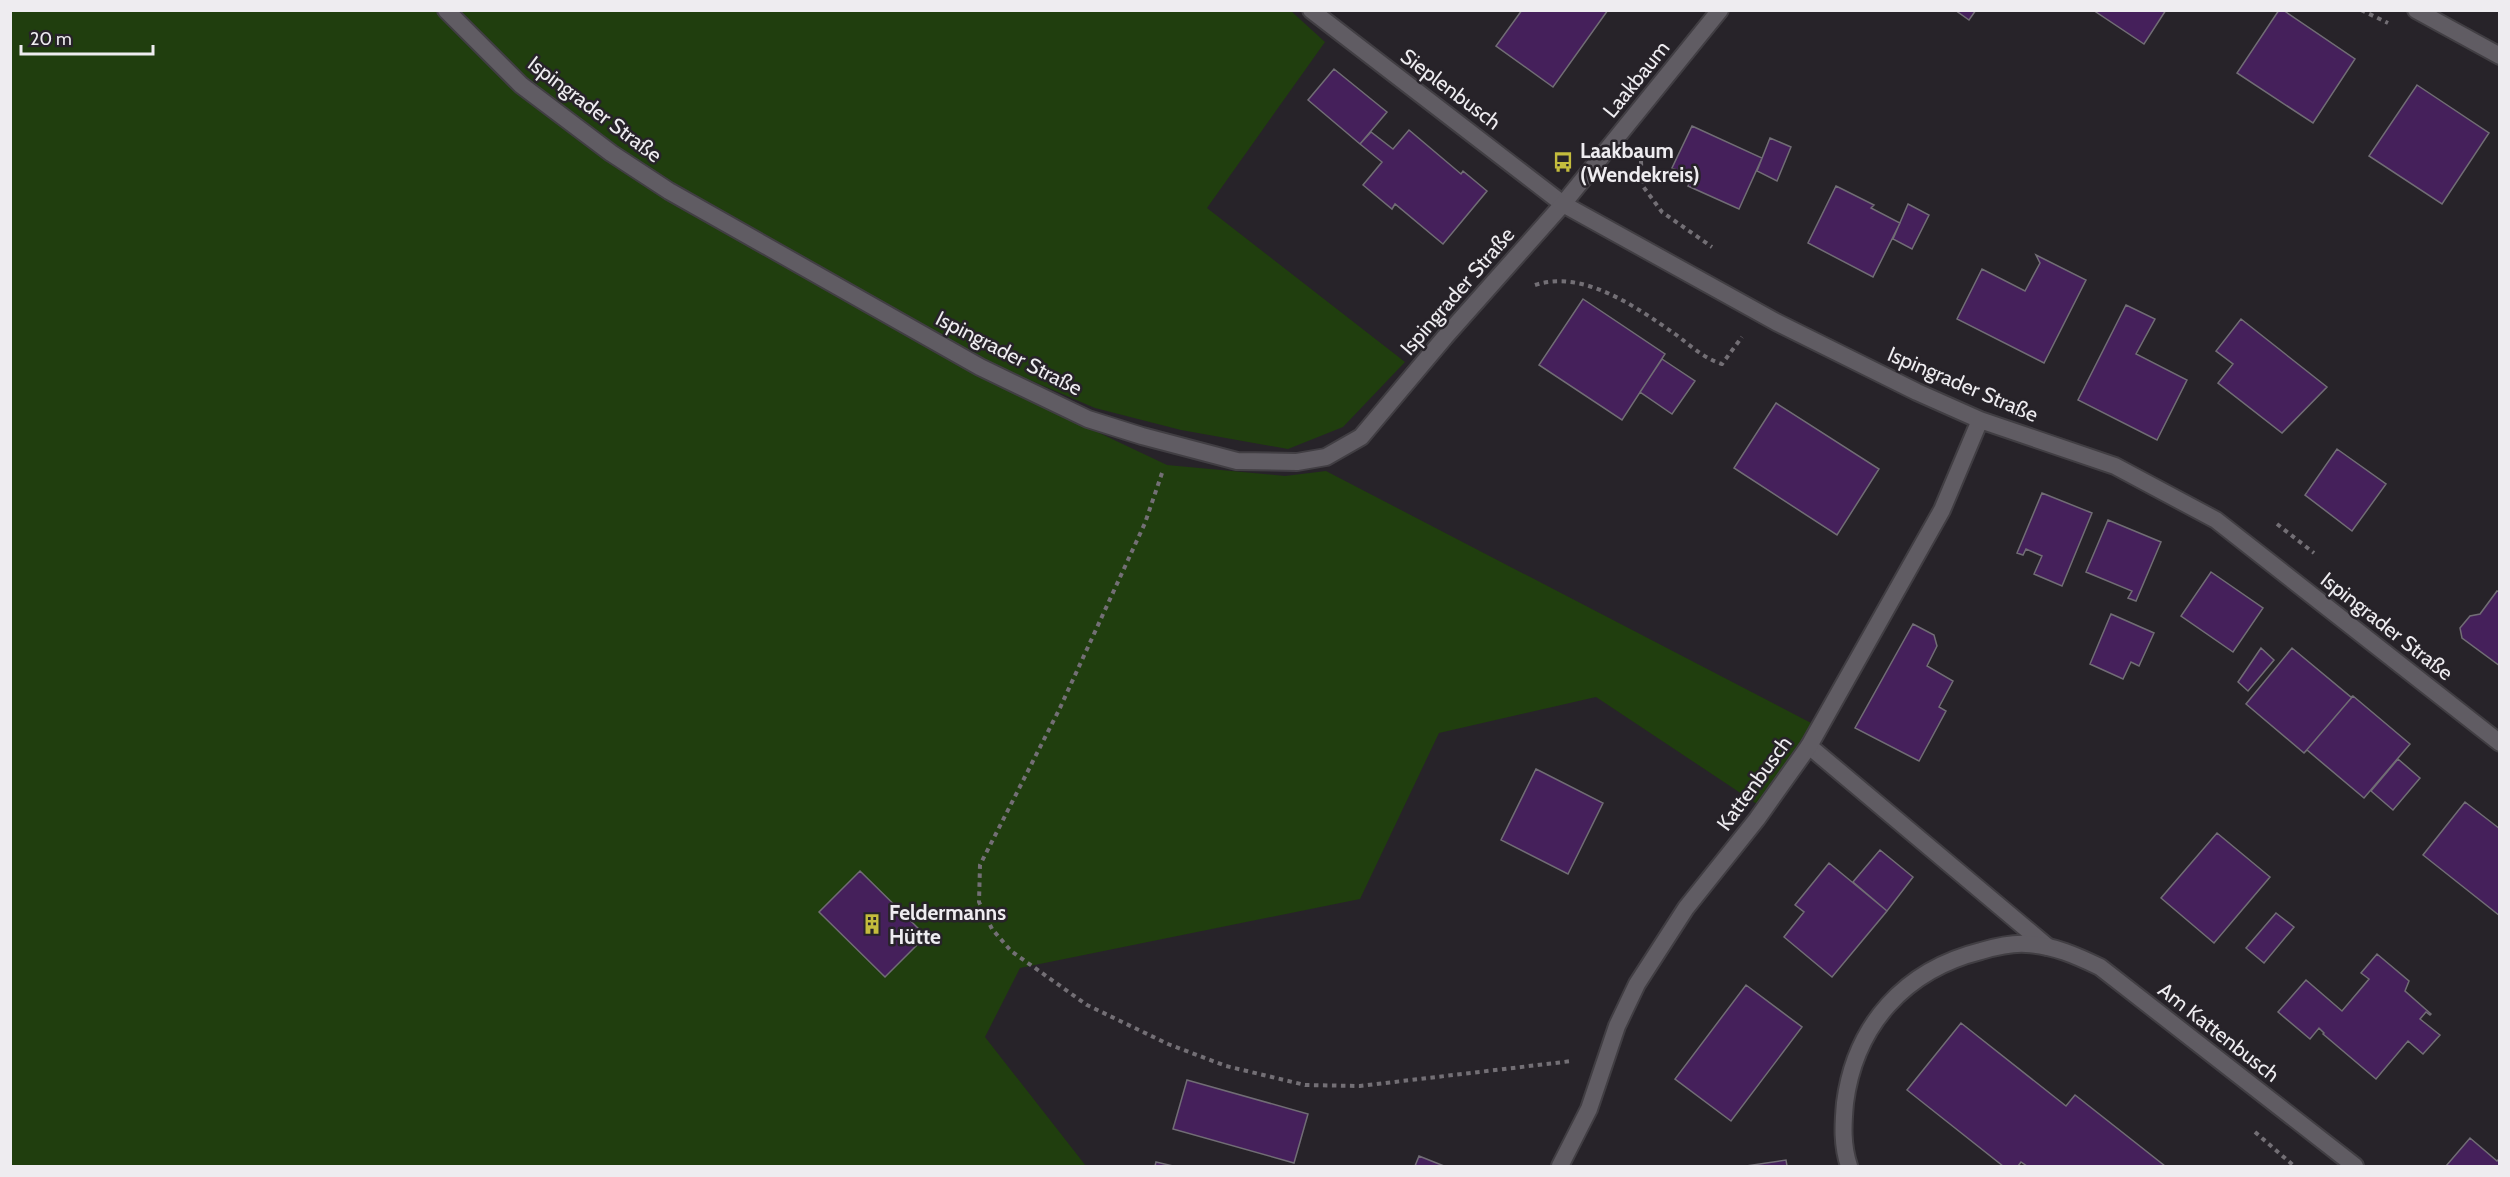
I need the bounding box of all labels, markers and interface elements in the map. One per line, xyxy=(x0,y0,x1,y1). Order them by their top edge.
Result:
scale bar xyxy=(21,18,153,56)
text: 20 m xyxy=(30,28,72,50)
street label: Laakbaum xyxy=(1598,36,1674,122)
street label: Sieplenbusch xyxy=(1396,43,1506,135)
street label: Ispingrader Straße xyxy=(523,51,667,168)
place label: Laakbaum (Wendekreis) xyxy=(1580,138,1700,187)
bus stop icon: Laakbaum (Wendekreis) xyxy=(1551,150,1575,174)
street label: Ispingrader Straße xyxy=(1395,222,1519,360)
street label: Ispingrader Straße xyxy=(932,305,1087,401)
street label: Ispingrader Straße xyxy=(1884,341,2042,427)
street label: Ispingrader Straße xyxy=(2316,567,2458,686)
street label: Kattenbusch xyxy=(1711,731,1797,835)
place label: Feldermanns Hütte xyxy=(889,900,1006,949)
building icon: Feldermanns Hütte xyxy=(860,912,884,936)
street label: Am Kattenbusch xyxy=(2154,977,2284,1087)

